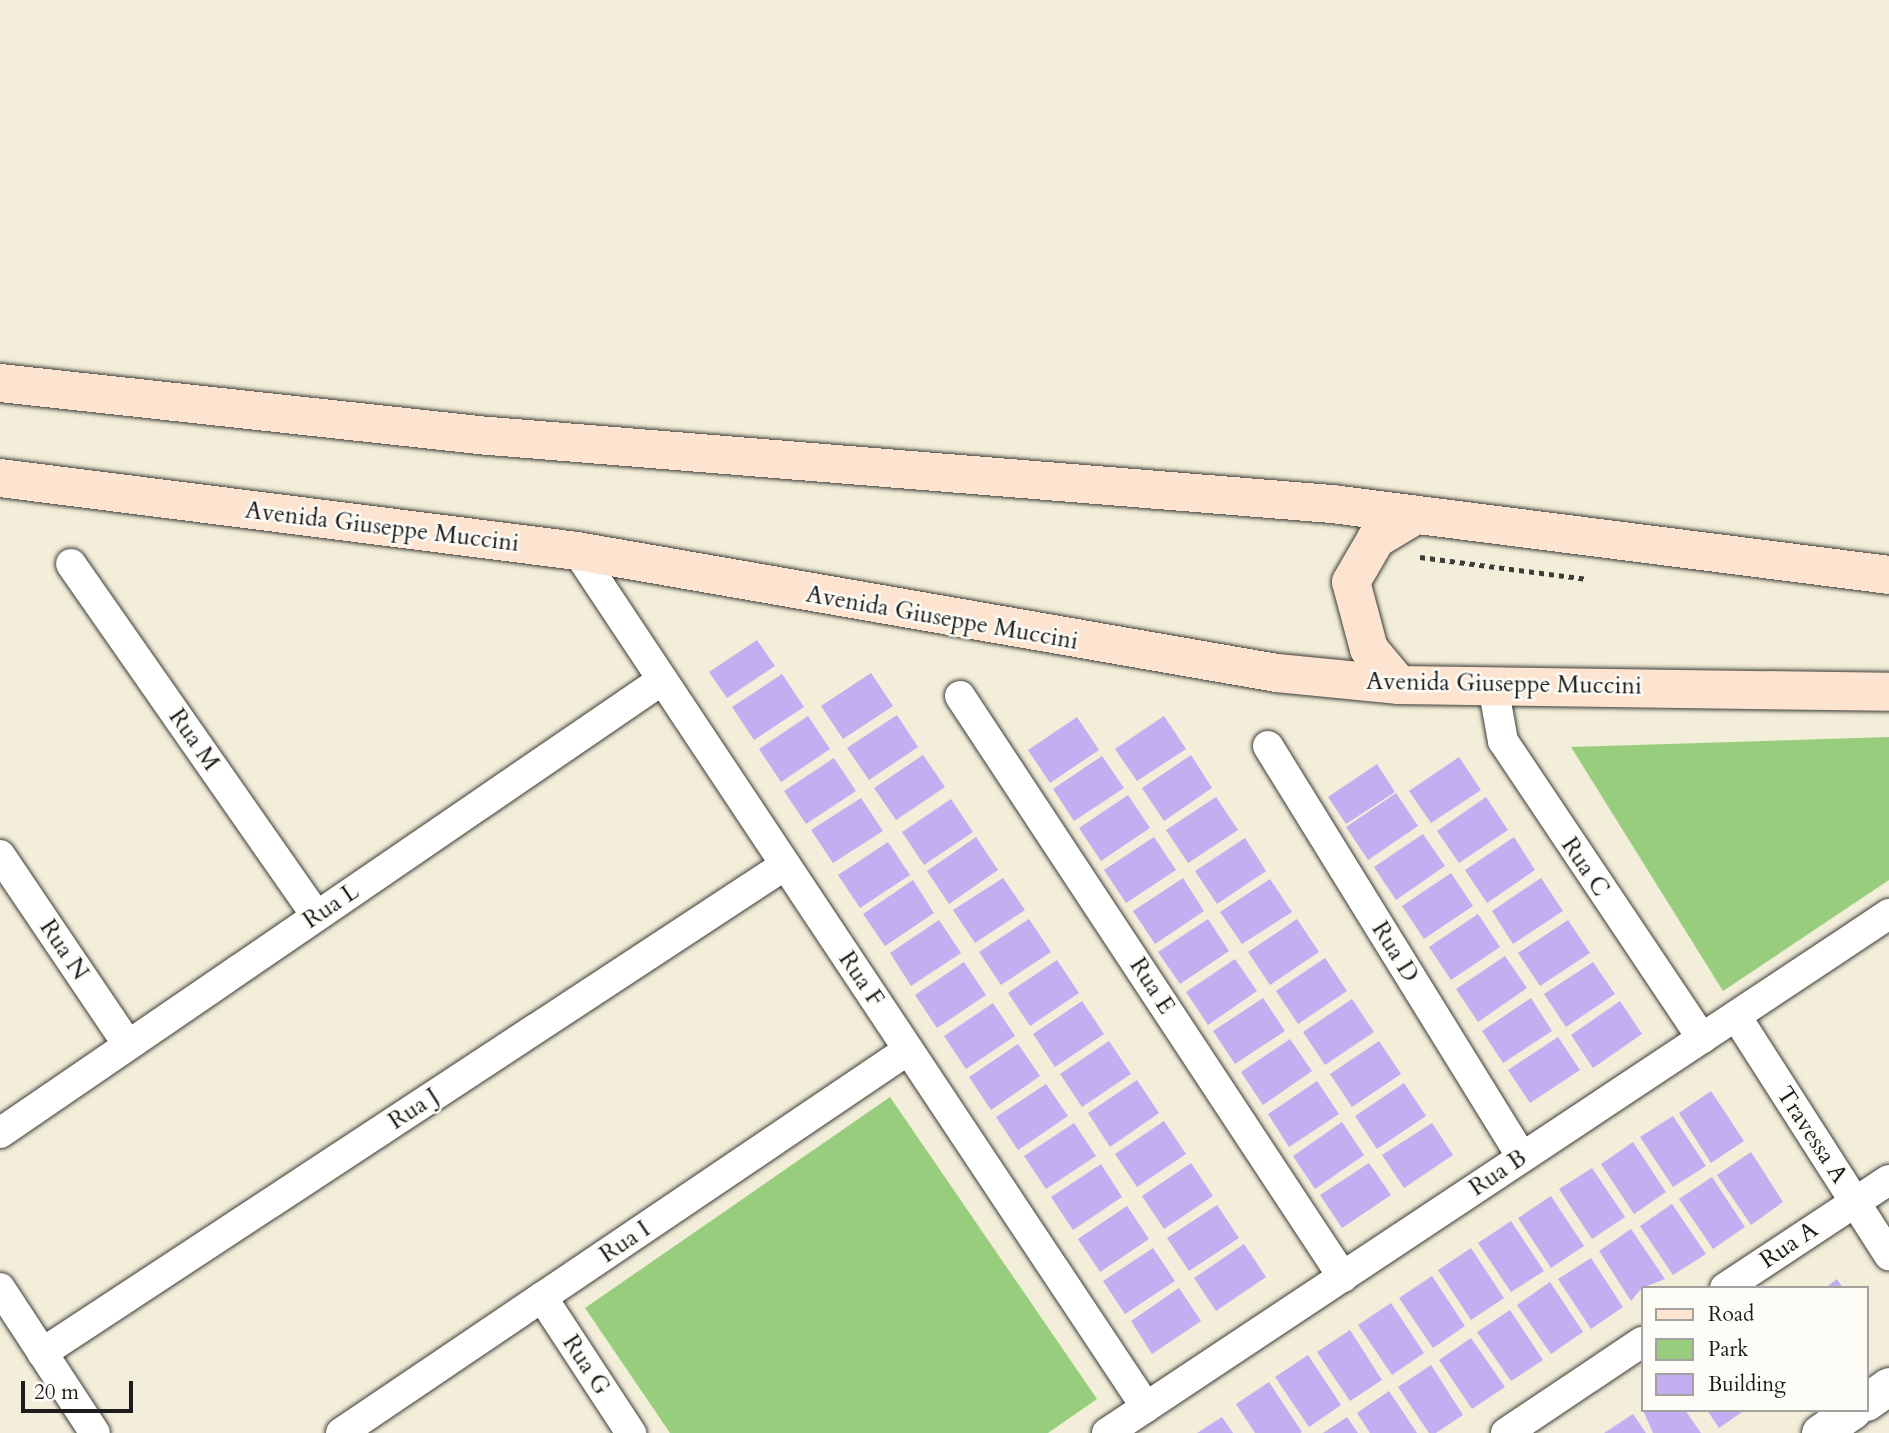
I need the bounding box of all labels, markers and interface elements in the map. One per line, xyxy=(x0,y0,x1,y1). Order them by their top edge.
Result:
street label: Avenida Giuseppe Muccini xyxy=(243,496,521,558)
street label: Avenida Giuseppe Muccini xyxy=(804,580,1080,656)
street label: Avenida Giuseppe Muccini xyxy=(1366,667,1642,701)
street label: Rua M xyxy=(162,703,226,777)
street label: Rua C xyxy=(1555,832,1615,902)
street label: Rua L xyxy=(298,877,364,935)
street label: Rua N xyxy=(33,914,95,986)
street label: Rua D xyxy=(1365,916,1425,988)
street label: Rua F xyxy=(832,946,890,1012)
street label: Rua E xyxy=(1123,952,1181,1020)
street label: Travessa A xyxy=(1770,1081,1854,1189)
street label: Rua J xyxy=(383,1082,445,1136)
street label: Rua B xyxy=(1464,1143,1532,1203)
street label: Rua I xyxy=(594,1215,656,1269)
street label: Rua A xyxy=(1755,1215,1823,1275)
legend xyxy=(1640,1286,1868,1412)
text: Road xyxy=(1708,1300,1754,1329)
street label: Rua G xyxy=(556,1330,616,1400)
text: Park xyxy=(1708,1335,1748,1364)
scale bar xyxy=(24,1366,136,1410)
text: Building xyxy=(1708,1370,1786,1399)
text: 20 m xyxy=(34,1378,79,1407)

